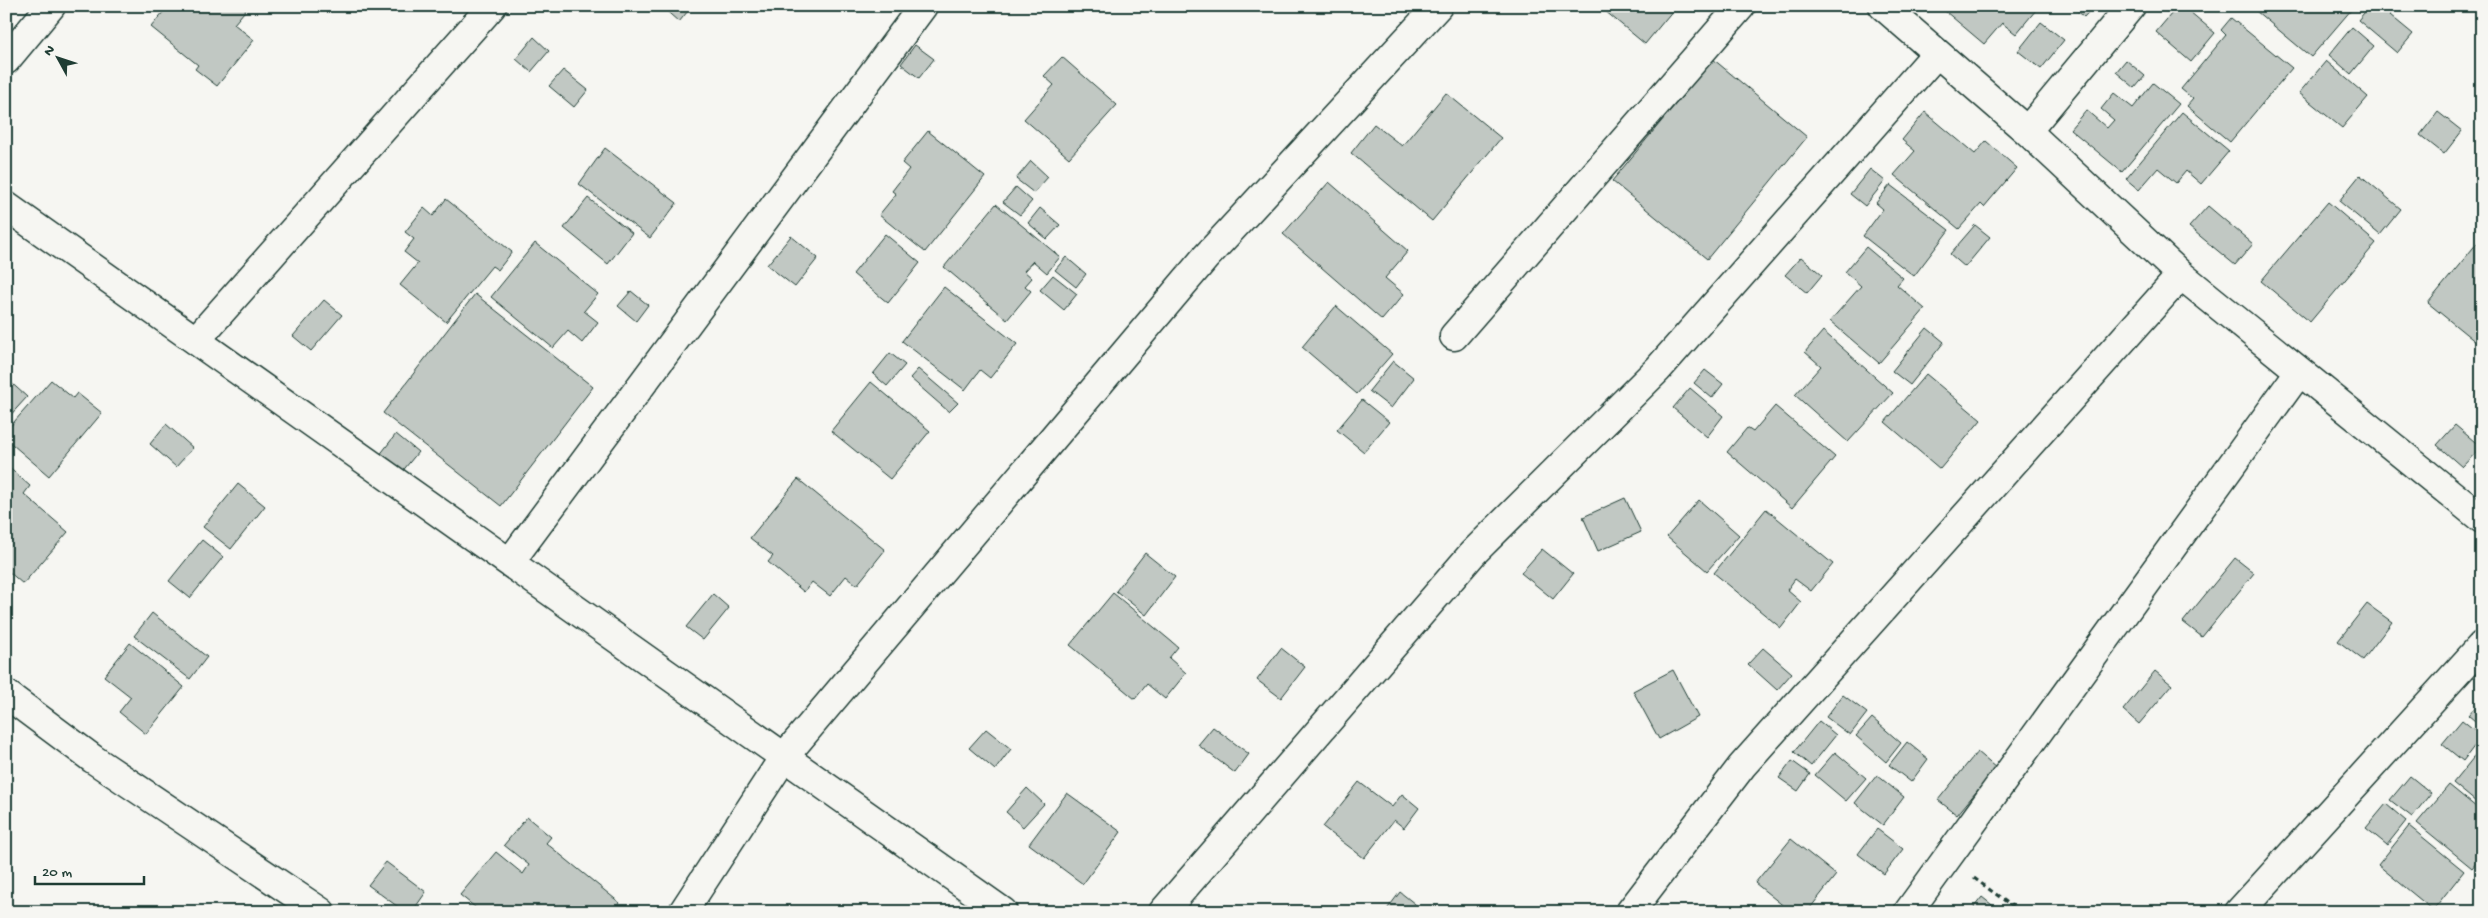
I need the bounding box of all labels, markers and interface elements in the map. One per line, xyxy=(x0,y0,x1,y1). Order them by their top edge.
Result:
north arrow xyxy=(32,32,82,82)
text: N xyxy=(41,42,59,60)
scale bar xyxy=(35,853,144,885)
text: 20 m xyxy=(42,864,72,882)

